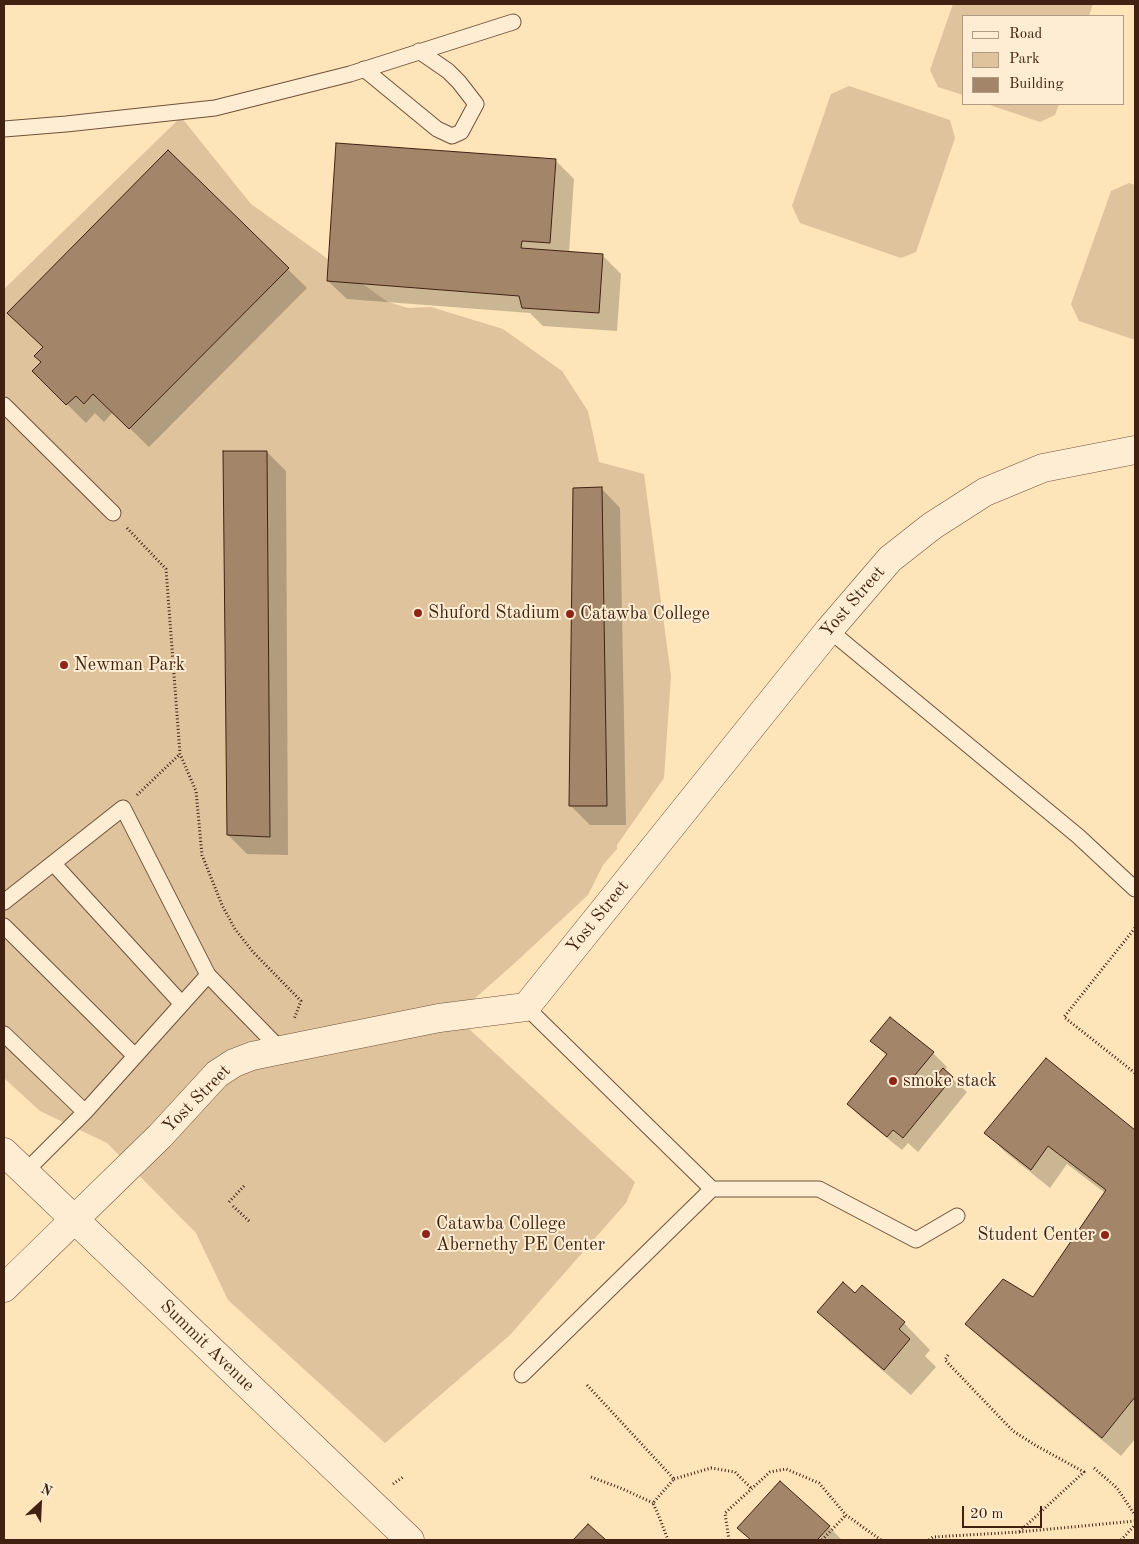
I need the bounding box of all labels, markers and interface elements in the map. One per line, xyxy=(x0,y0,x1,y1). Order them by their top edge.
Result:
legend xyxy=(962,15,1124,105)
text: Road xyxy=(1009,27,1042,42)
text: Park xyxy=(1009,52,1040,67)
text: Building xyxy=(1009,77,1064,92)
street label: Yost Street xyxy=(816,562,890,642)
place label: Shuford Stadium xyxy=(428,602,560,624)
place label: Catawba College xyxy=(580,603,710,625)
marker: Shuford Stadium xyxy=(412,607,424,619)
marker: Catawba College xyxy=(564,608,576,620)
place label: Newman Park xyxy=(74,654,185,676)
marker: Newman Park xyxy=(58,659,70,671)
street label: Yost Street xyxy=(562,876,634,958)
street label: Yost Street xyxy=(158,1060,236,1138)
place label: smoke stack xyxy=(903,1070,997,1092)
marker: smoke stack xyxy=(887,1075,899,1087)
place label: Catawba College Abernethy PE Center xyxy=(436,1213,605,1256)
place label: Student Center xyxy=(977,1224,1095,1246)
marker: Catawba College Abernethy PE Center xyxy=(420,1228,432,1240)
marker: Student Center xyxy=(1099,1229,1111,1241)
street label: Summit Avenue xyxy=(155,1296,259,1396)
north arrow xyxy=(15,1479,65,1529)
text: N xyxy=(39,1482,54,1499)
scale bar xyxy=(964,1496,1044,1528)
text: 20 m xyxy=(970,1507,1004,1522)

